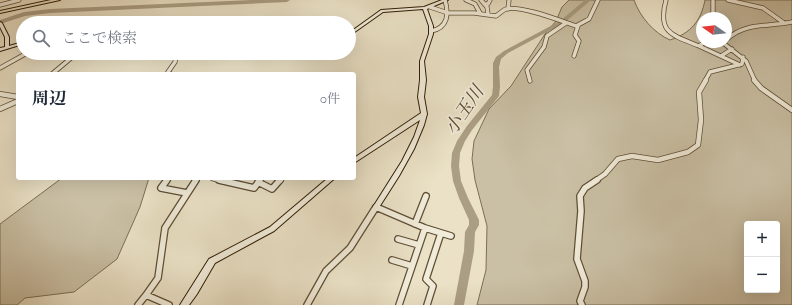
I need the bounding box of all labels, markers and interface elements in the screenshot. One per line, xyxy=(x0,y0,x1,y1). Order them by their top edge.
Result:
north arrow xyxy=(696,12,732,48)
search box xyxy=(16,16,356,60)
icon: search xyxy=(30,27,52,49)
text: ここで検索 xyxy=(62,29,137,50)
water label: 小玉川 xyxy=(440,80,493,141)
text: 周辺 xyxy=(32,88,66,112)
text: 0件 xyxy=(320,91,340,109)
map controls xyxy=(744,221,780,293)
button: + xyxy=(744,221,780,257)
button: − xyxy=(744,257,780,293)

